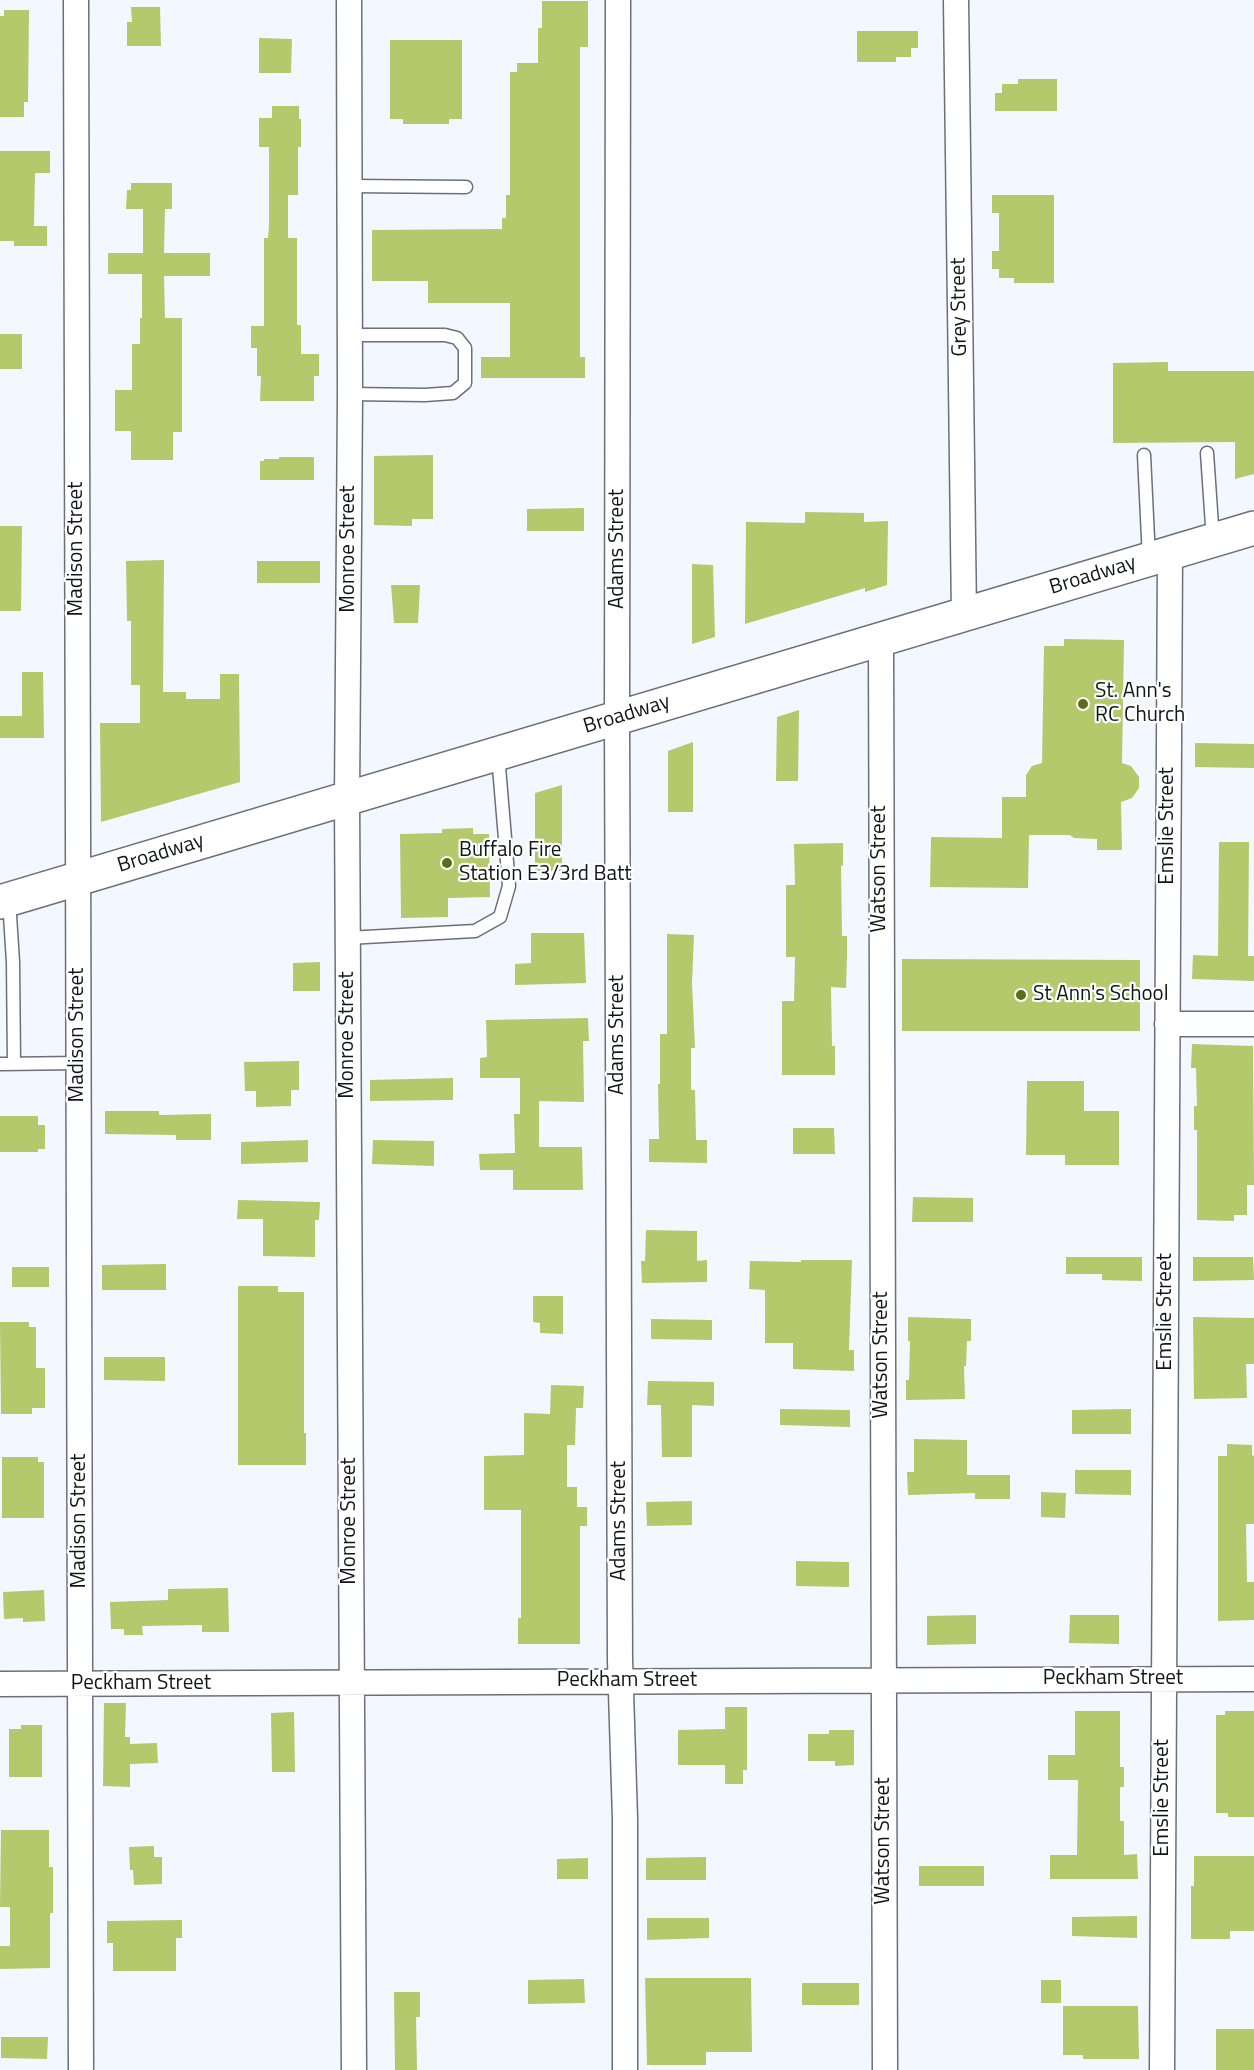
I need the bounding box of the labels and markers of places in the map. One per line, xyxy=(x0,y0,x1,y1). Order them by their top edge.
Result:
place label: St. Ann's RC Church xyxy=(1095,679,1185,729)
marker: St. Ann's RC Church xyxy=(1076,697,1090,711)
place label: Buffalo Fire Station E3/3rd Batt xyxy=(459,838,632,888)
marker: Buffalo Fire Station E3/3rd Batt xyxy=(440,856,454,870)
place label: St Ann's School xyxy=(1033,982,1168,1008)
marker: St Ann's School xyxy=(1014,988,1028,1002)

